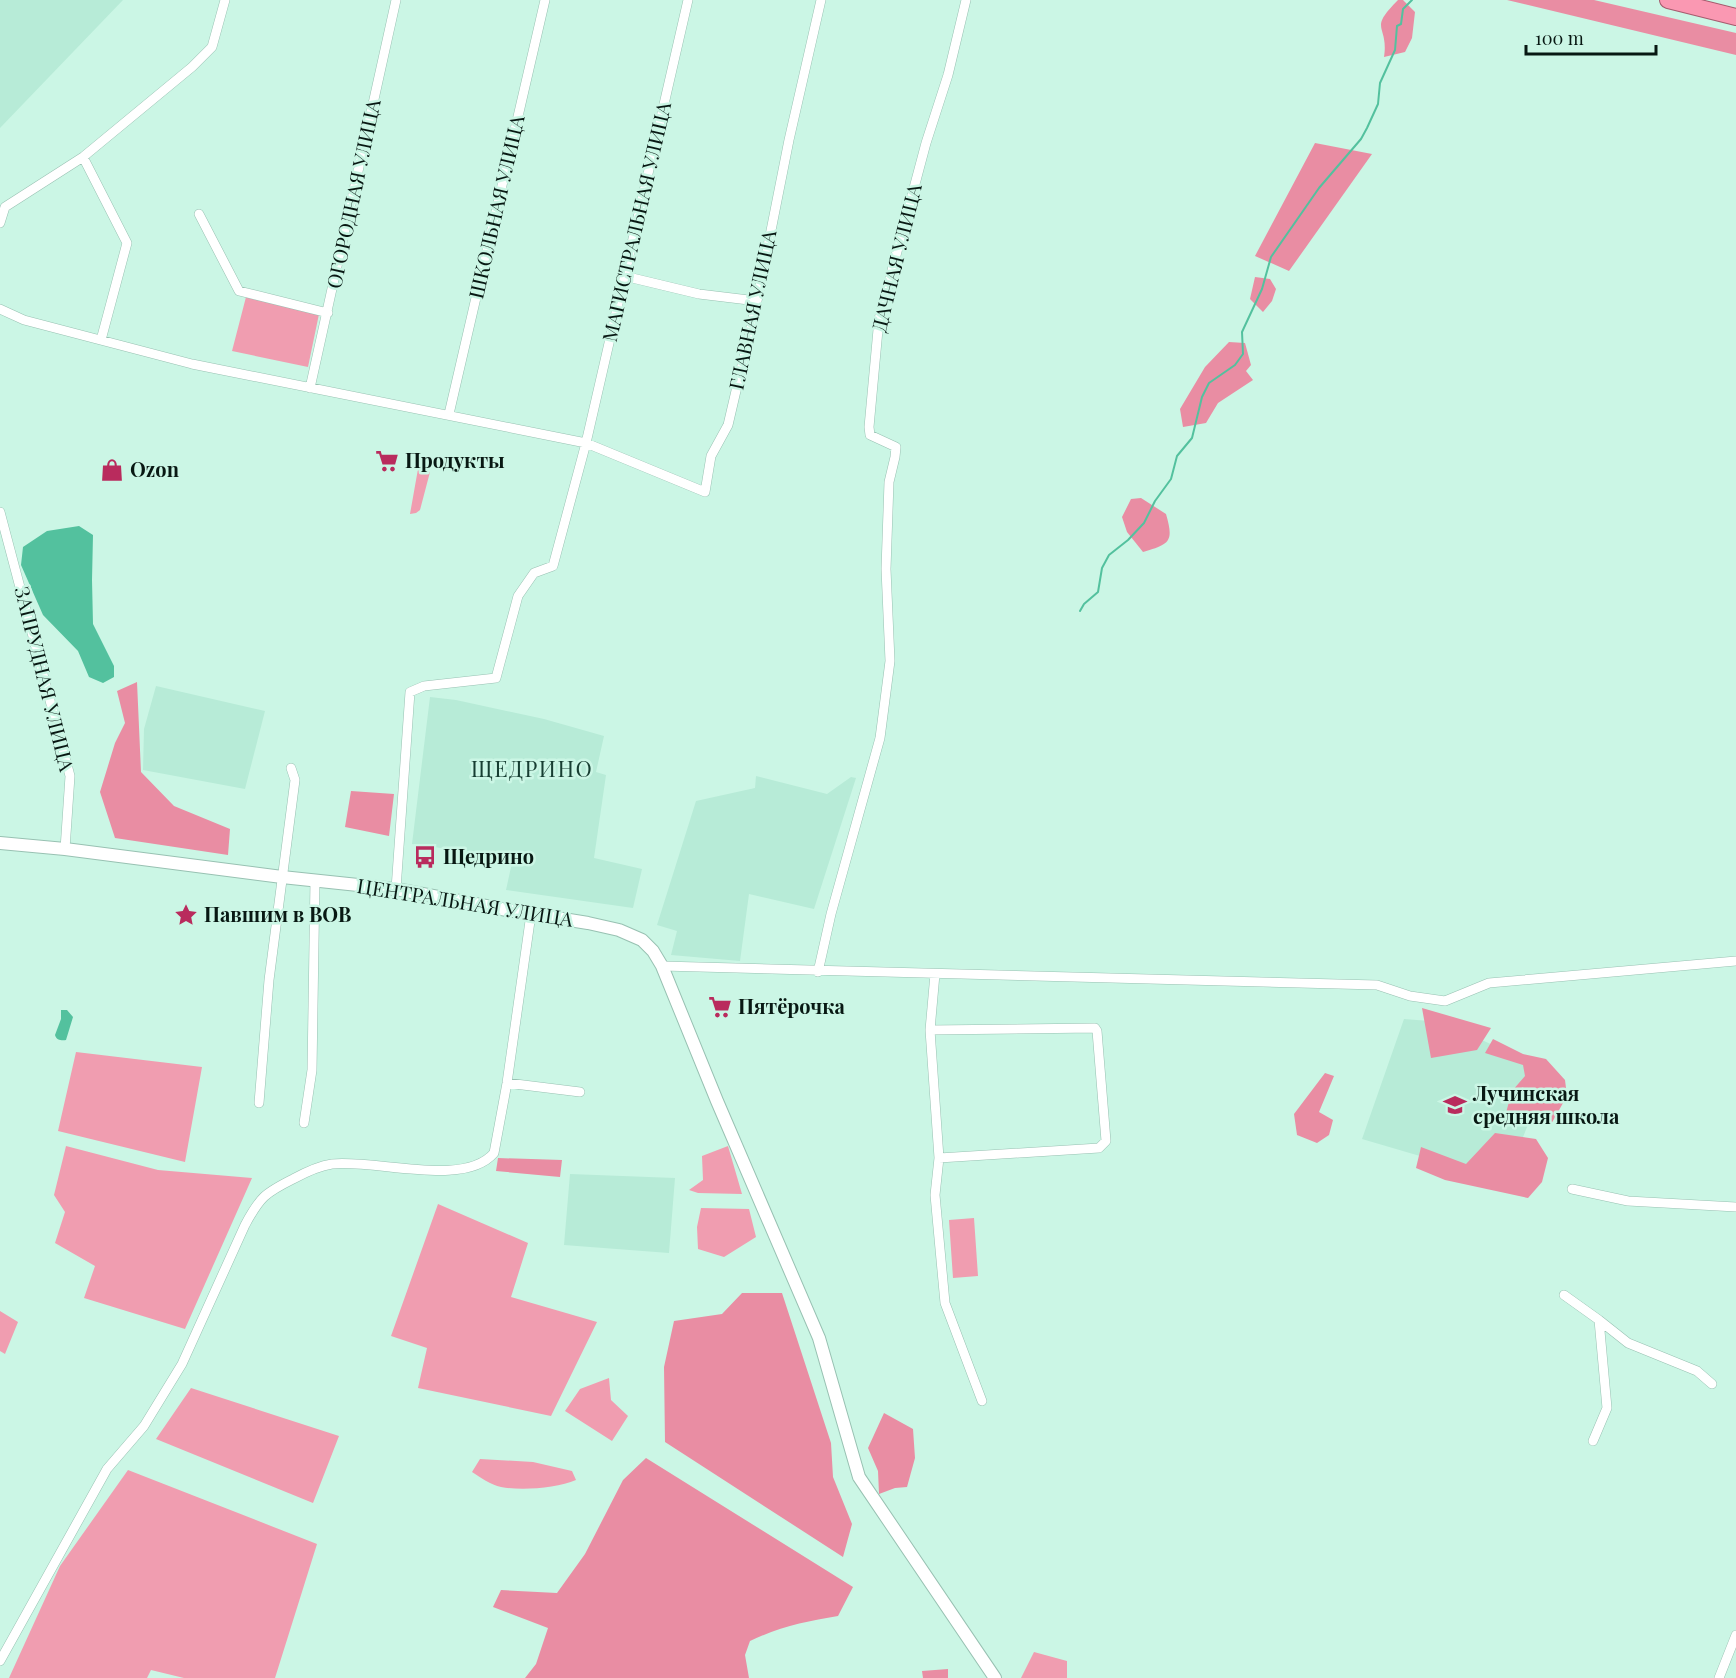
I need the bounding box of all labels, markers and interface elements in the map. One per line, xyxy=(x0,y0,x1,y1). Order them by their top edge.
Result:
scale bar xyxy=(1526,18,1656,56)
text: 100 m xyxy=(1535,26,1584,50)
street label: ОГОРОДНАЯ УЛИЦА xyxy=(319,96,386,291)
street label: МАГИСТРАЛЬНАЯ УЛИЦА xyxy=(595,99,676,344)
street label: ШКОЛЬНАЯ УЛИЦА xyxy=(461,112,530,301)
street label: ДАЧНАЯ УЛИЦА xyxy=(864,180,927,335)
street label: ГЛАВНАЯ УЛИЦА xyxy=(721,227,782,392)
place label: Продукты xyxy=(405,446,505,473)
supermarket icon: Продукты xyxy=(374,448,400,474)
place label: Ozon xyxy=(130,455,180,482)
shop icon: Ozon xyxy=(99,457,125,483)
street label: ЗАПРУДНАЯ УЛИЦА xyxy=(9,583,82,774)
district label: ЩЕДРИНО xyxy=(471,753,593,783)
place label: Щедрино xyxy=(443,842,534,869)
bus stop icon: Щедрино xyxy=(412,844,438,870)
street label: ЦЕНТРАЛЬНАЯ УЛИЦА xyxy=(355,871,576,932)
place label: Павшим в ВОВ xyxy=(204,900,351,927)
place icon: Павшим в ВОВ xyxy=(173,902,199,928)
place label: Пятёрочка xyxy=(738,992,845,1019)
supermarket icon: Пятёрочка xyxy=(707,994,733,1020)
place label: Лучинская средняя школа xyxy=(1472,1079,1620,1129)
school or university icon: Лучинская средняя школа xyxy=(1442,1092,1468,1118)

